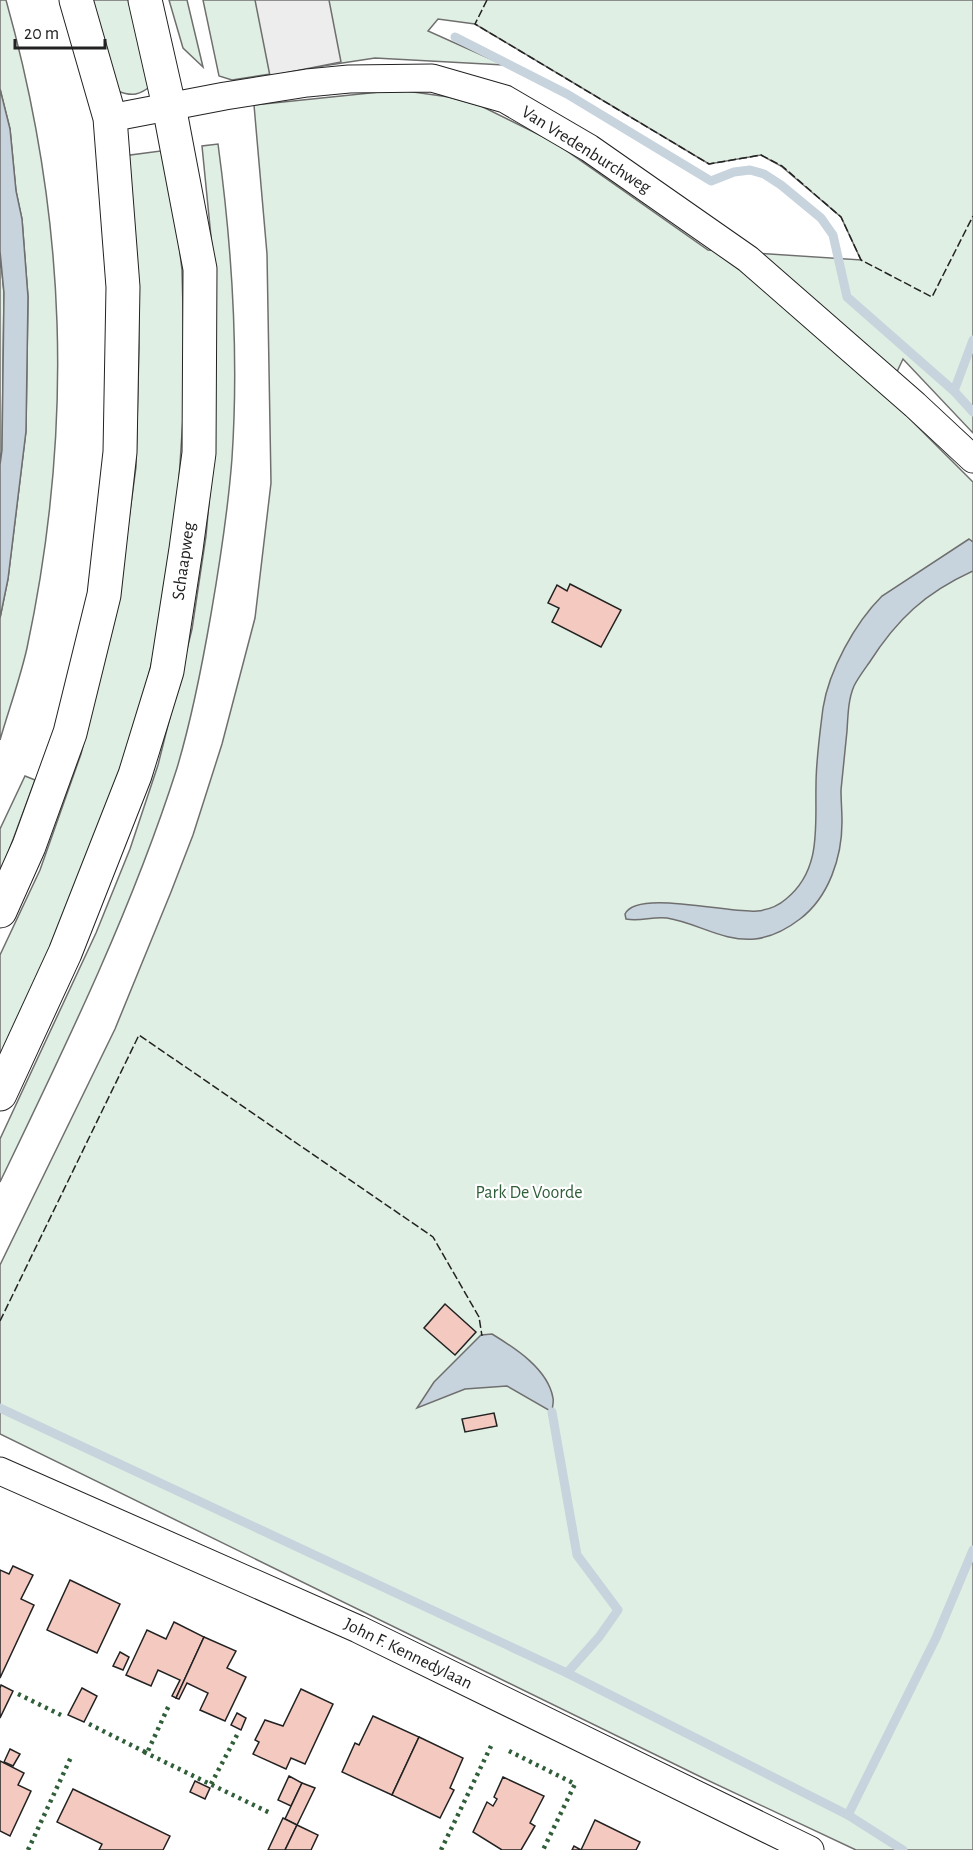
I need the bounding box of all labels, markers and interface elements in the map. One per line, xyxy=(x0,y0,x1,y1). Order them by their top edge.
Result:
scale bar xyxy=(15,12,105,50)
text: 20 m xyxy=(24,25,59,43)
street label: Van Vredenburchweg xyxy=(518,103,654,197)
street label: Schaapweg xyxy=(170,521,198,601)
park label: Park De Voorde xyxy=(475,1184,583,1202)
street label: John F. Kennedylaan xyxy=(341,1615,475,1693)

